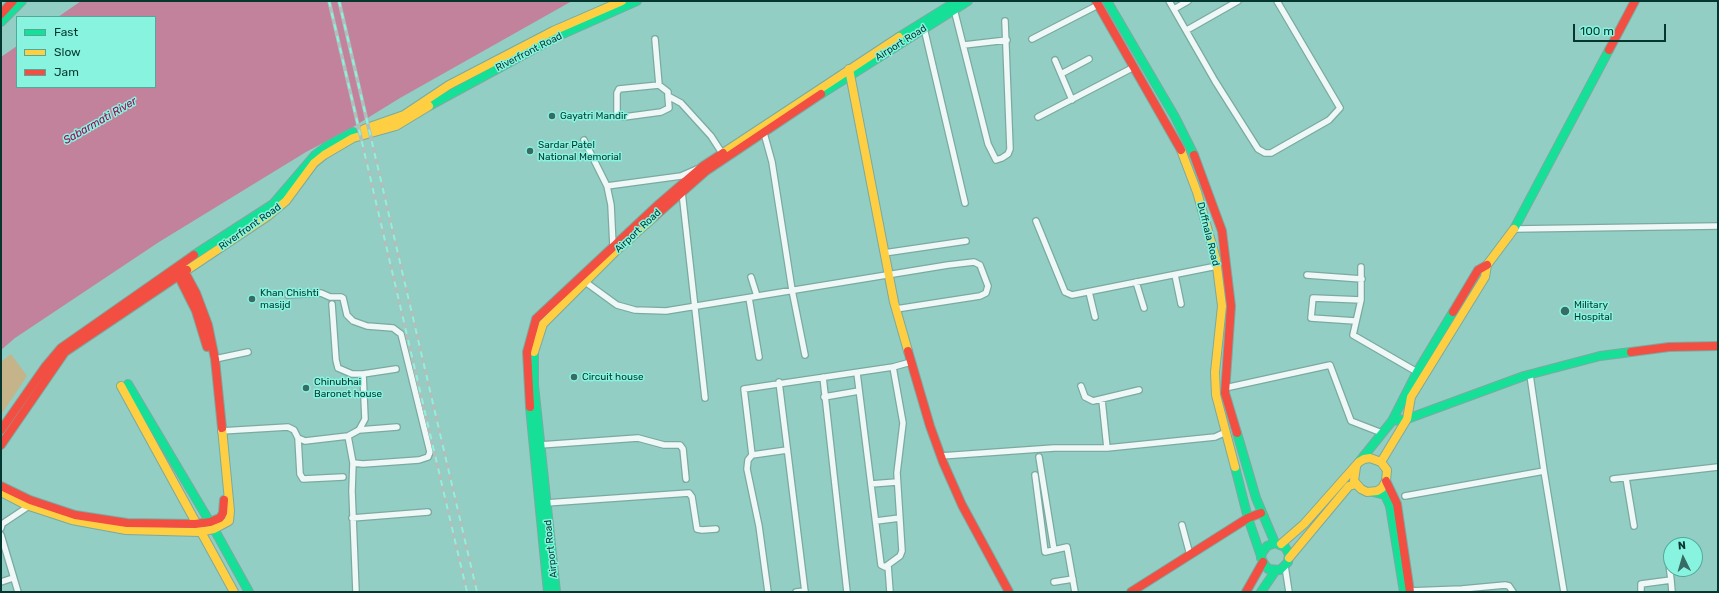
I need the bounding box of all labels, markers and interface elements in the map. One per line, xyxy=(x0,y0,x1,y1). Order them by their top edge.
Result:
legend xyxy=(16,16,156,88)
scale bar xyxy=(1575,16,1668,42)
street label: Airport Road xyxy=(873,22,929,64)
text: 100 m xyxy=(1580,24,1614,38)
text: Fast xyxy=(54,25,78,39)
street label: Riverfront Road xyxy=(494,30,564,74)
text: Slow xyxy=(54,45,81,59)
text: Jam xyxy=(54,65,79,79)
water label: Sabarmati River xyxy=(61,95,139,147)
place label: Gayatri Mandir xyxy=(560,110,627,122)
marker: Gayatri Mandir xyxy=(547,111,557,121)
place label: Sardar Patel National Memorial xyxy=(538,139,621,162)
marker: Sardar Patel National Memorial xyxy=(525,146,535,156)
street label: Riverfront Road xyxy=(217,201,283,253)
street label: Duffnala Road xyxy=(1194,201,1222,267)
street label: Airport Road xyxy=(613,207,663,255)
place label: Khan Chishti masijd xyxy=(260,287,319,310)
marker: Khan Chishti masijd xyxy=(247,294,257,304)
place label: Military Hospital xyxy=(1574,299,1612,322)
marker: Military Hospital xyxy=(1559,305,1571,317)
place label: Circuit house xyxy=(582,371,644,383)
marker: Circuit house xyxy=(569,372,579,382)
place label: Chinubhai Baronet house xyxy=(314,376,382,400)
marker: Chinubhai Baronet house xyxy=(301,383,311,393)
street label: Airport Road xyxy=(542,519,560,579)
north arrow xyxy=(1663,537,1703,577)
text: N xyxy=(1677,539,1687,552)

